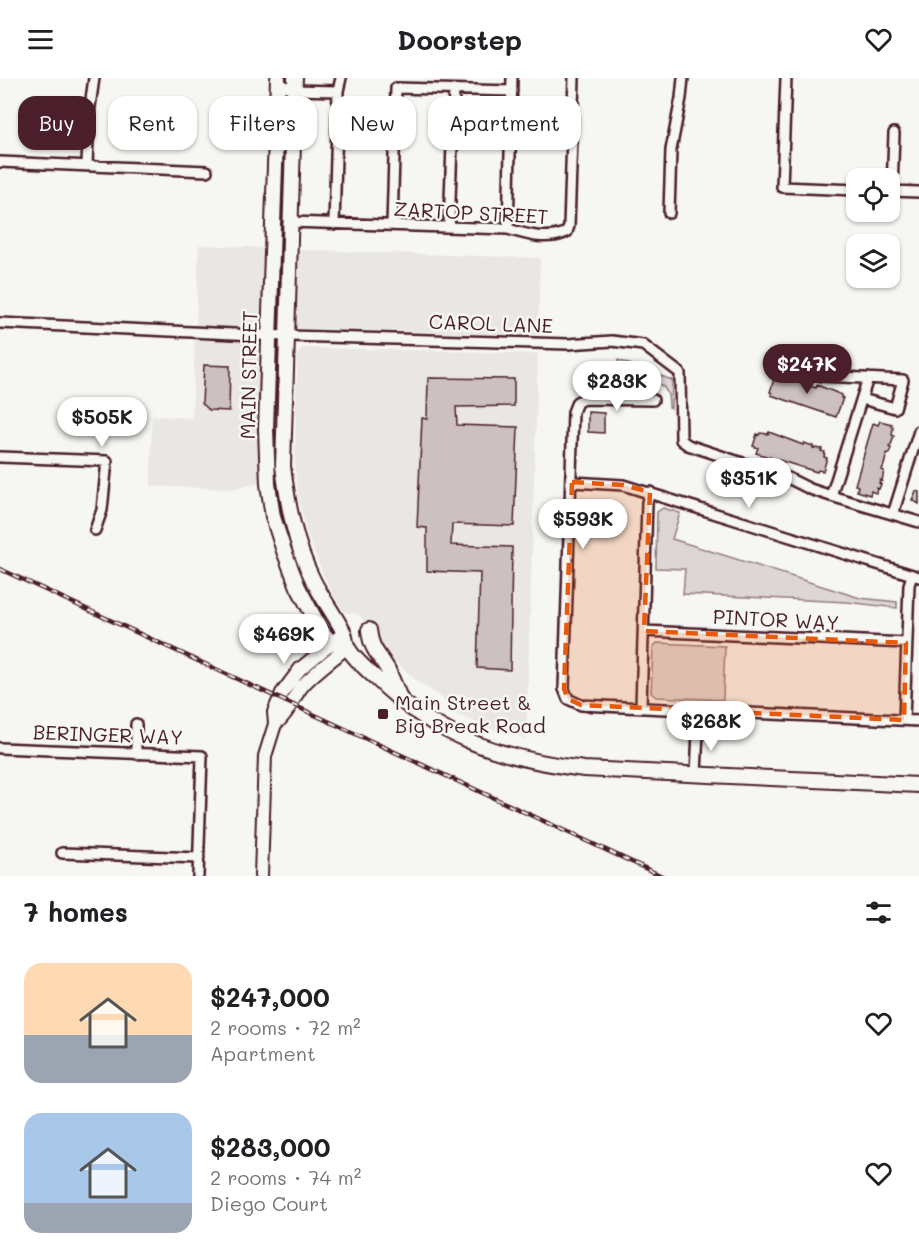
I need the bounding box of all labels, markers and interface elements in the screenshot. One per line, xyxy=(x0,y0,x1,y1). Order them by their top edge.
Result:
text: Doorstep xyxy=(397,22,522,57)
icon: menu xyxy=(24,23,57,56)
icon: heart xyxy=(862,23,895,56)
chip: Buy xyxy=(18,96,96,150)
chip: Rent xyxy=(108,96,197,150)
chip: Filters xyxy=(209,96,317,150)
chip: New xyxy=(329,96,416,150)
chip: Apartment xyxy=(428,96,581,150)
map controls xyxy=(846,168,900,288)
button: locate xyxy=(846,168,900,222)
street label: ZARTOP STREET xyxy=(393,195,549,229)
button: layers xyxy=(846,234,900,288)
street label: CAROL LANE xyxy=(428,308,554,338)
street label: MAIN STREET xyxy=(234,310,262,440)
pin: $247K xyxy=(765,344,849,395)
text: $247K xyxy=(777,350,837,376)
pin: $283K xyxy=(575,361,659,412)
text: $283K xyxy=(586,367,648,393)
pin: $505K xyxy=(60,397,144,448)
text: $505K xyxy=(71,403,133,429)
pin: $351K xyxy=(707,458,791,509)
text: $351K xyxy=(720,464,778,490)
pin: $593K xyxy=(541,499,625,550)
text: $593K xyxy=(552,505,614,531)
street label: PINTOR WAY xyxy=(712,603,840,635)
pin: $469K xyxy=(242,614,326,665)
text: $469K xyxy=(253,620,315,646)
place label: Main Street & Big Break Road xyxy=(395,689,546,738)
pin: $268K xyxy=(669,701,753,752)
marker: Main Street & Big Break Road xyxy=(376,707,390,721)
text: $268K xyxy=(680,707,742,733)
street label: BERINGER WAY xyxy=(32,718,184,750)
text: 7 homes xyxy=(24,895,128,929)
icon: filters xyxy=(862,896,895,929)
text: $247,000 xyxy=(210,980,330,1014)
icon: home xyxy=(72,987,144,1059)
icon: heart xyxy=(862,1007,895,1040)
text: 2 rooms · 72 m² xyxy=(210,1014,361,1040)
text: Apartment xyxy=(210,1040,316,1066)
text: $283,000 xyxy=(210,1130,330,1164)
icon: home xyxy=(72,1137,144,1209)
icon: heart xyxy=(862,1157,895,1190)
text: 2 rooms · 74 m² xyxy=(210,1164,361,1190)
text: Diego Court xyxy=(210,1190,328,1216)

